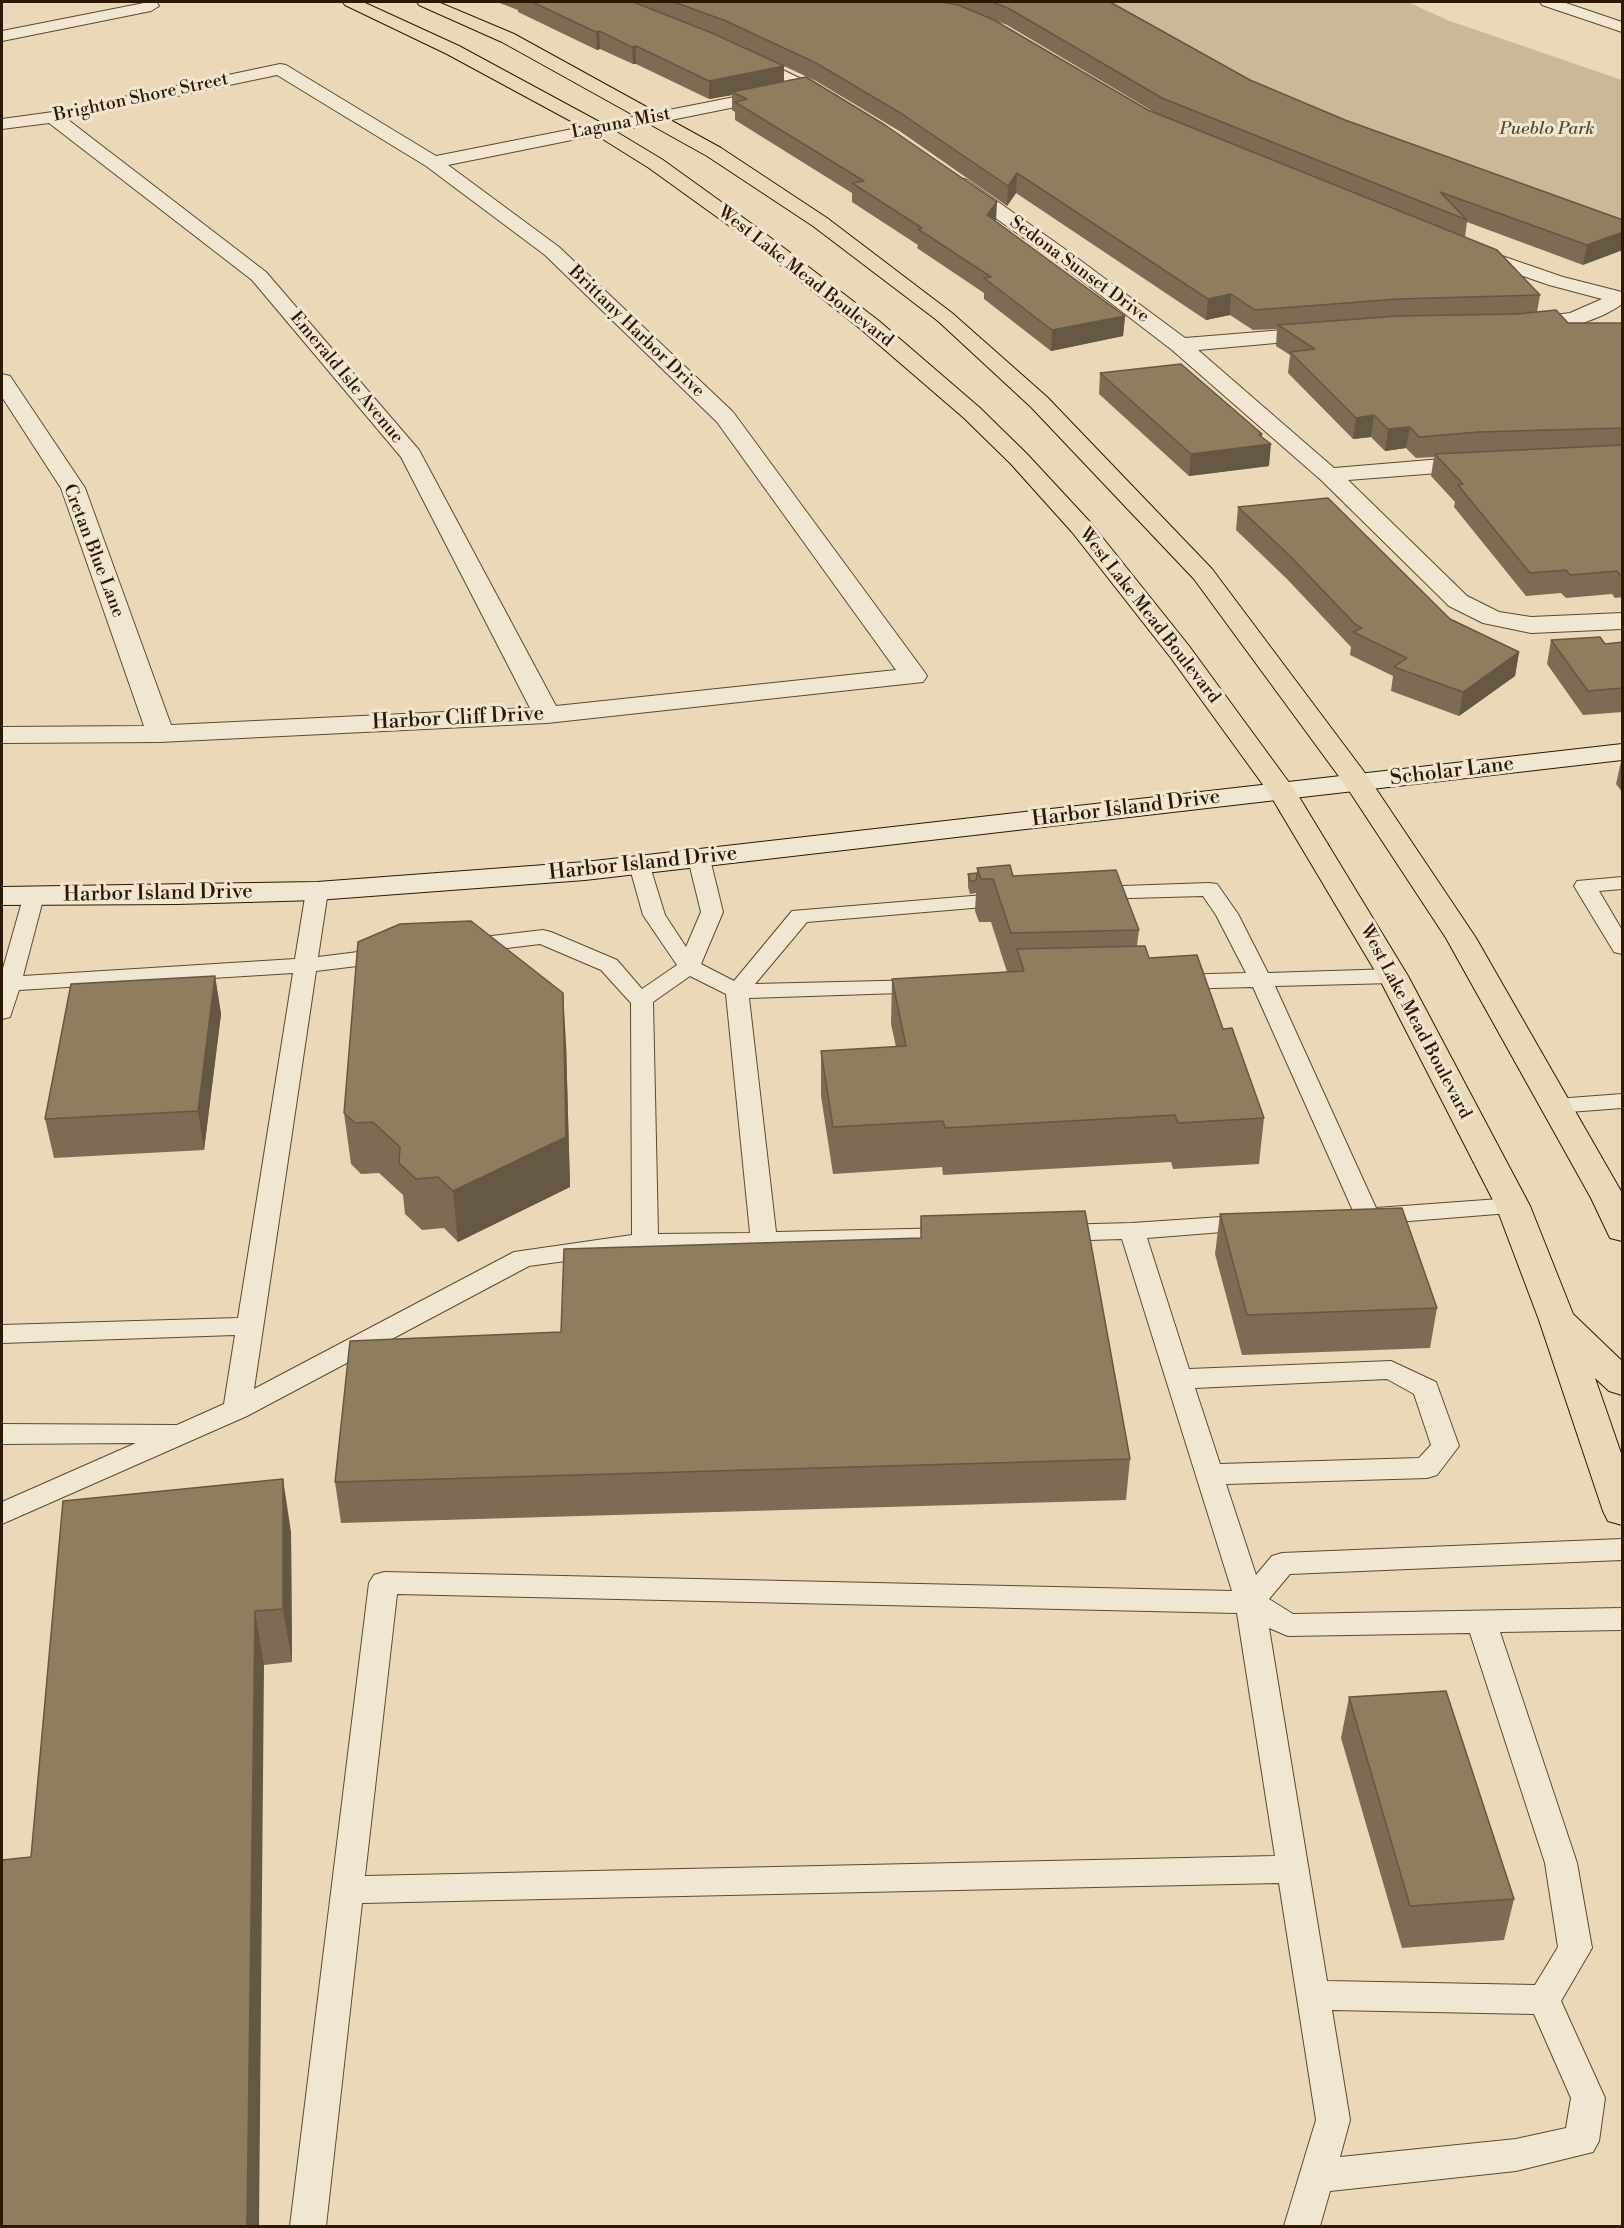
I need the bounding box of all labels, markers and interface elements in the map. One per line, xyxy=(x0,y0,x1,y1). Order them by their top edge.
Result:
street label: Brighton Shore Street xyxy=(52,69,230,127)
street label: Laguna Mist xyxy=(570,104,672,144)
park label: Pueblo Park xyxy=(1499,119,1595,141)
street label: West Lake Mead Boulevard xyxy=(713,202,897,352)
street label: Sedona Sunset Drive xyxy=(1005,212,1153,328)
street label: Brittany Harbor Drive xyxy=(564,262,708,402)
street label: Emerald Isle Avenue xyxy=(285,308,407,448)
street label: Cretan Blue Lane xyxy=(58,481,128,621)
street label: West Lake Mead Boulevard xyxy=(1074,524,1224,708)
street label: Harbor Cliff Drive xyxy=(371,702,545,736)
street label: Scholar Lane xyxy=(1389,752,1515,792)
street label: Harbor Island Drive xyxy=(1030,785,1222,833)
street label: Harbor Island Drive xyxy=(547,842,739,886)
street label: Harbor Island Drive xyxy=(63,880,253,908)
street label: West Lake Mead Boulevard xyxy=(1355,921,1475,1123)

